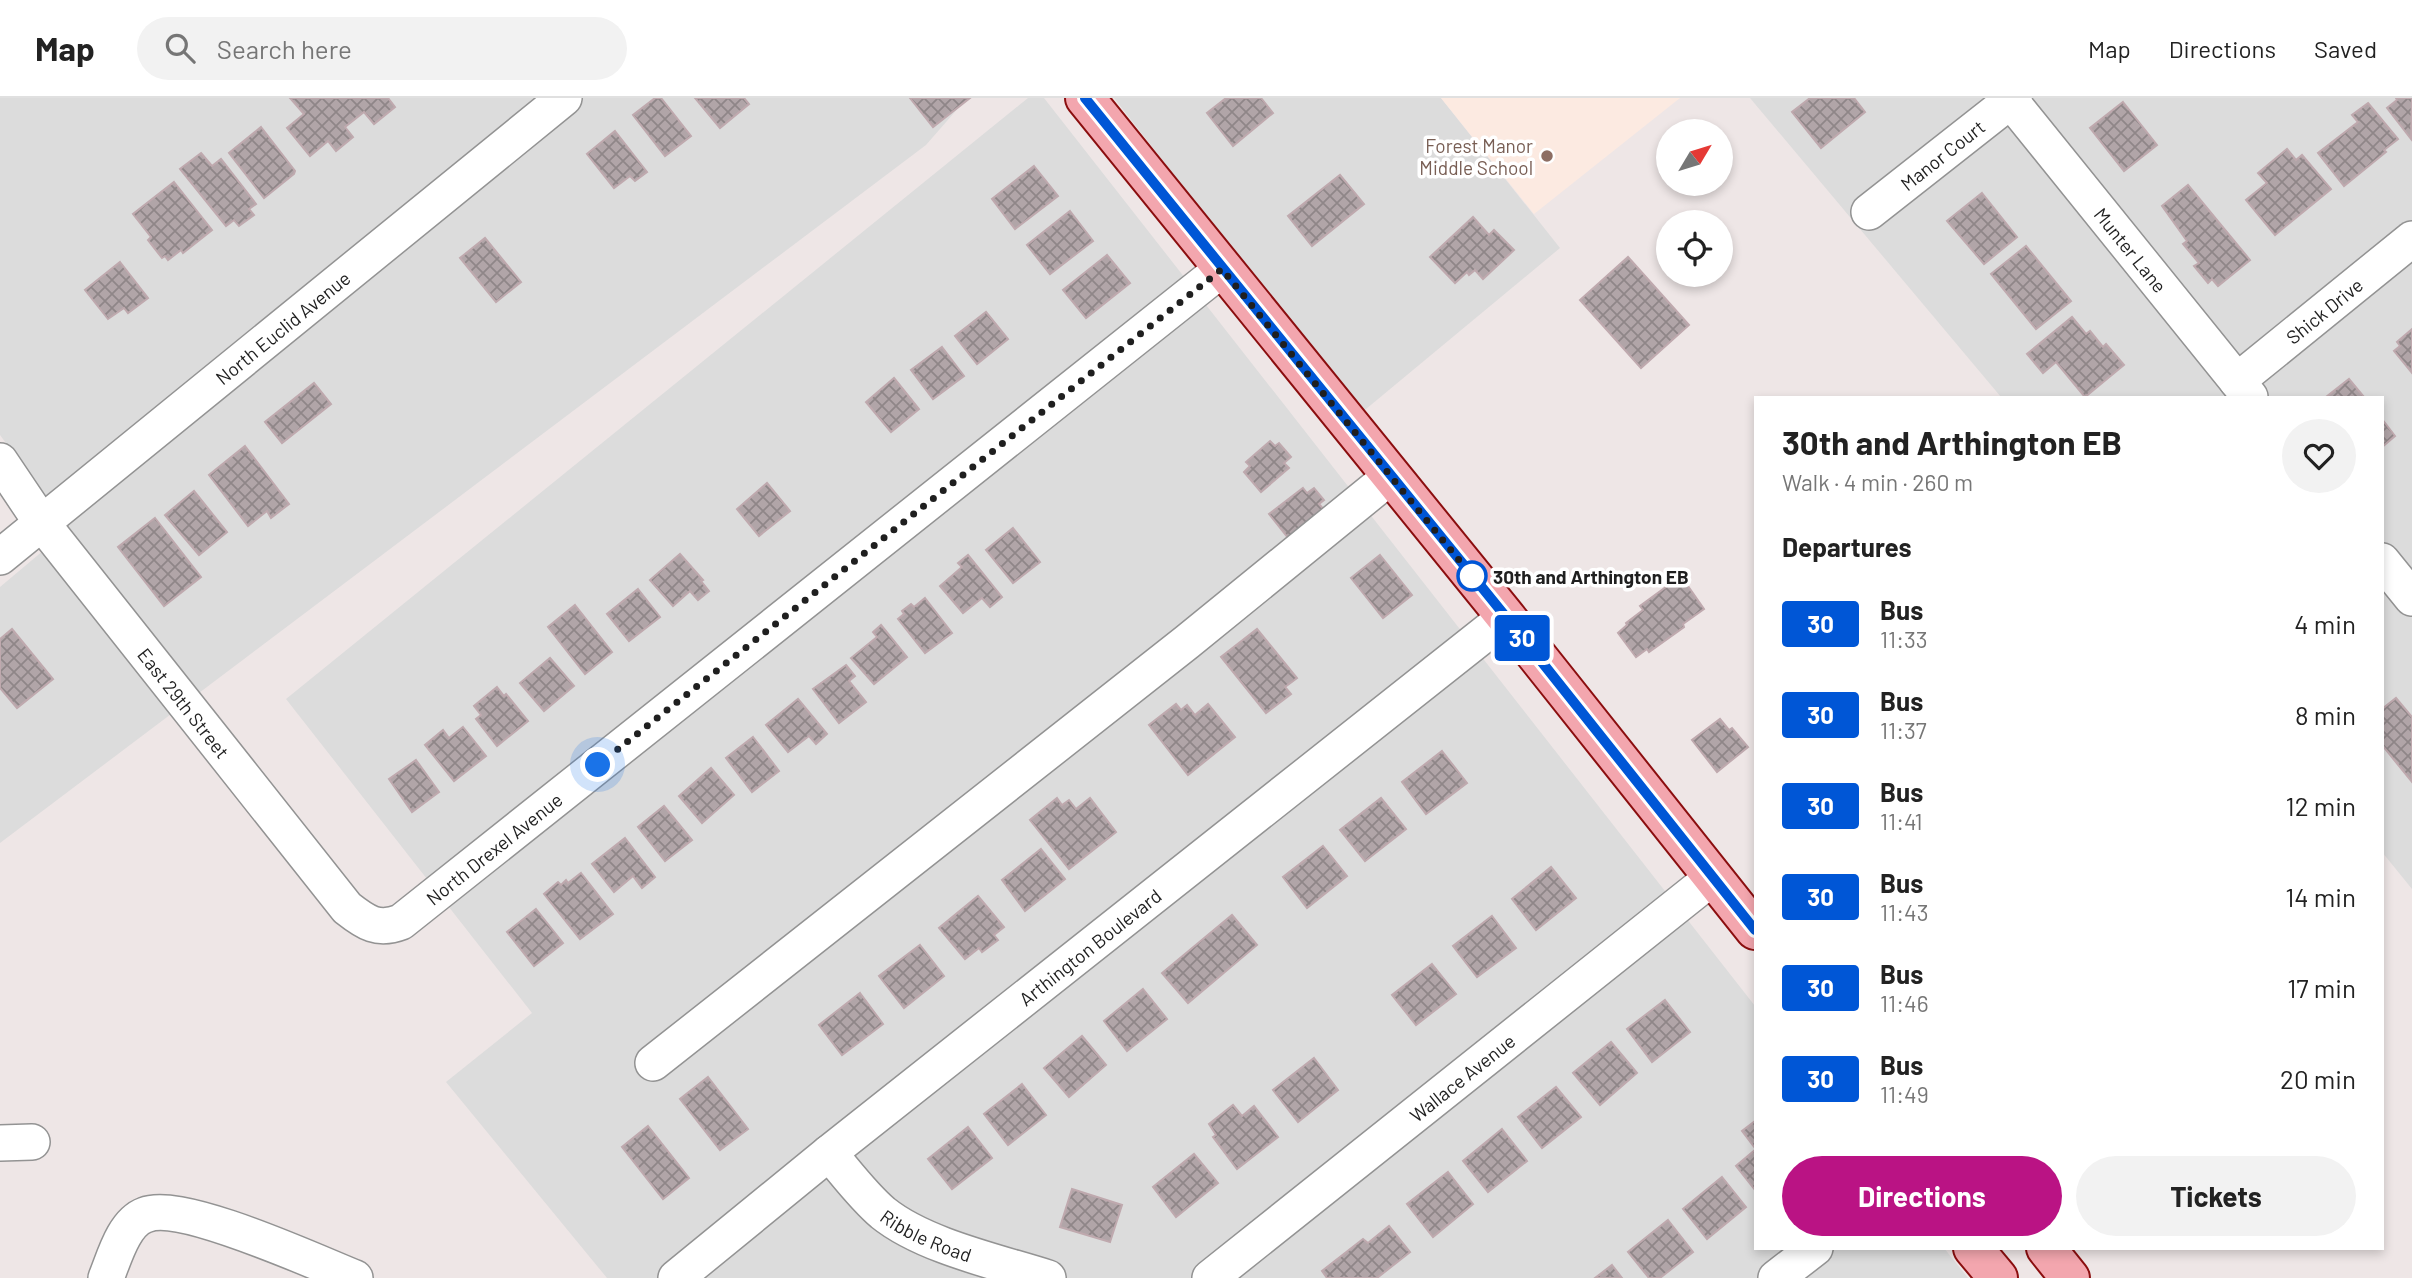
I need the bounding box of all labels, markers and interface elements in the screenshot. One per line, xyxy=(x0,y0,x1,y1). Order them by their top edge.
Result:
search box xyxy=(137,17,627,80)
text: Map xyxy=(35,28,95,68)
icon: search xyxy=(161,29,199,67)
text: Search here xyxy=(217,33,352,64)
text: Map xyxy=(2088,34,2131,63)
text: Directions xyxy=(2169,34,2276,63)
text: Saved xyxy=(2314,34,2377,63)
street label: Manor Court xyxy=(1895,114,1989,195)
north arrow xyxy=(1656,119,1732,196)
map controls xyxy=(1656,119,1733,287)
place label: Forest Manor Middle School xyxy=(1419,134,1533,179)
marker: Forest Manor Middle School xyxy=(1539,148,1555,164)
street label: Munter Lane xyxy=(2090,203,2172,297)
button: locate xyxy=(1656,210,1733,287)
street label: North Euclid Avenue xyxy=(210,266,354,389)
street label: Shick Drive xyxy=(2281,273,2367,348)
button: heart xyxy=(2282,419,2356,493)
text: 30th and Arthington EB xyxy=(1782,422,2122,462)
text: Walk · 4 min · 260 m xyxy=(1782,468,1973,496)
text: Departures xyxy=(1782,531,1912,562)
marker: 30th and Arthington EB xyxy=(1457,561,1487,591)
place label: 30th and Arthington EB xyxy=(1493,565,1689,588)
text: Bus xyxy=(1880,594,1923,625)
text: 4 min xyxy=(2294,608,2356,639)
text: 30 xyxy=(1807,609,1834,638)
line badge: 30 xyxy=(1490,615,1554,661)
text: 30 xyxy=(1509,623,1535,652)
text: 11:33 xyxy=(1880,625,1928,653)
street label: East 29th Street xyxy=(134,643,235,762)
text: Bus xyxy=(1880,685,1923,716)
text: 8 min xyxy=(2295,699,2356,730)
text: 30 xyxy=(1807,700,1834,729)
text: 11:37 xyxy=(1880,716,1927,744)
your location xyxy=(580,747,615,782)
text: Bus xyxy=(1880,776,1923,807)
street label: North Drexel Avenue xyxy=(421,787,566,909)
text: 12 min xyxy=(2286,790,2356,821)
text: 30 xyxy=(1807,791,1834,820)
text: 11:41 xyxy=(1880,807,1923,835)
text: Bus xyxy=(1880,867,1923,898)
text: 14 min xyxy=(2285,881,2356,912)
text: 30 xyxy=(1807,882,1834,911)
street label: Arthington Boulevard xyxy=(1014,883,1165,1010)
text: 11:43 xyxy=(1880,898,1928,926)
text: Bus xyxy=(1880,958,1923,989)
text: 17 min xyxy=(2287,972,2356,1003)
text: 30 xyxy=(1807,973,1834,1002)
text: 11:46 xyxy=(1880,989,1928,1017)
street label: Wallace Avenue xyxy=(1404,1028,1519,1126)
text: Bus xyxy=(1880,1049,1923,1080)
text: 20 min xyxy=(2280,1063,2356,1094)
text: 30 xyxy=(1807,1064,1834,1093)
text: 11:49 xyxy=(1880,1080,1929,1108)
button: Directions xyxy=(1782,1156,2062,1236)
button: Tickets xyxy=(2076,1156,2356,1236)
street label: Ribble Road xyxy=(876,1204,975,1266)

